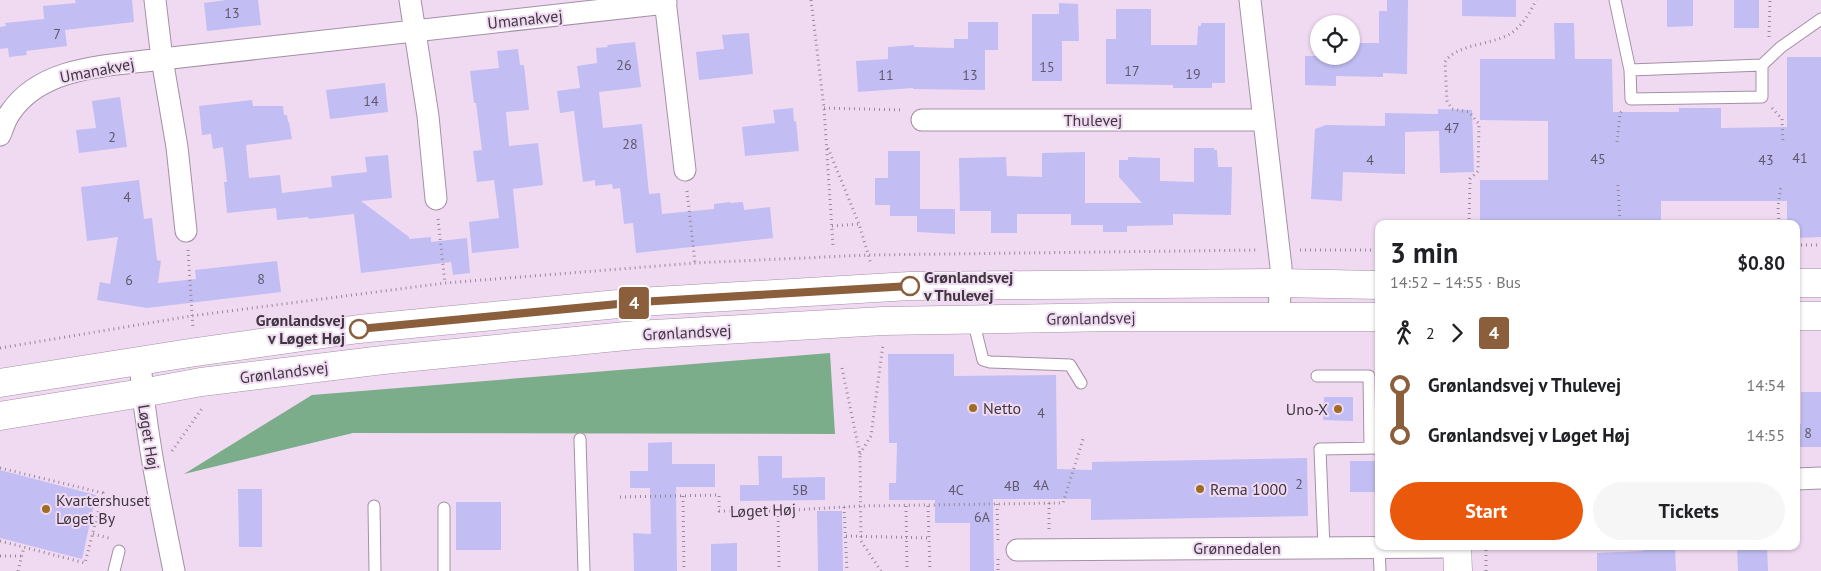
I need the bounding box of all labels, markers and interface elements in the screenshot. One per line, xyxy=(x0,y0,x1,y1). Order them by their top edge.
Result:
house number: 13 xyxy=(224,4,240,22)
street label: Umanakvej xyxy=(486,5,564,33)
map controls xyxy=(1310,15,1360,65)
button: locate xyxy=(1310,15,1360,65)
house number: 7 xyxy=(53,25,61,43)
street label: Umanakvej xyxy=(58,53,136,87)
house number: 26 xyxy=(616,56,632,74)
house number: 15 xyxy=(1039,58,1055,76)
house number: 17 xyxy=(1124,62,1140,80)
house number: 19 xyxy=(1185,65,1201,83)
house number: 11 xyxy=(878,66,894,84)
house number: 13 xyxy=(962,66,978,84)
house number: 14 xyxy=(363,92,379,110)
street label: Thulevej xyxy=(1064,110,1122,130)
house number: 47 xyxy=(1444,119,1460,137)
house number: 2 xyxy=(108,128,116,146)
house number: 28 xyxy=(622,135,638,153)
house number: 41 xyxy=(1792,149,1808,167)
house number: 45 xyxy=(1590,150,1606,168)
house number: 4 xyxy=(1366,151,1374,169)
house number: 43 xyxy=(1758,151,1774,169)
house number: 4 xyxy=(123,188,131,206)
text: 3 min xyxy=(1390,234,1458,271)
text: $0.80 xyxy=(1737,251,1785,275)
place label: Grønlandsvej v Thulevej xyxy=(923,267,1013,305)
house number: 8 xyxy=(257,270,265,288)
house number: 6 xyxy=(125,271,133,289)
text: 14:52 – 14:55 · Bus xyxy=(1390,272,1521,292)
marker: Grønlandsvej v Thulevej xyxy=(900,276,920,296)
line badge: 4 xyxy=(618,287,650,319)
text: 4 xyxy=(629,291,639,314)
street label: Grønlandsvej xyxy=(1046,307,1136,329)
place label: Grønlandsvej v Løget Høj xyxy=(256,310,345,348)
marker: Grønlandsvej v Løget Høj xyxy=(349,319,369,339)
icon: walk xyxy=(1390,319,1418,347)
icon: forward xyxy=(1443,319,1471,347)
street label: Grønlandsvej xyxy=(642,320,732,344)
text: 4 xyxy=(1489,321,1499,344)
text: 2 xyxy=(1426,323,1435,343)
street label: Grønlandsvej xyxy=(239,357,329,387)
text: Grønlandsvej v Thulevej xyxy=(1428,373,1621,397)
text: 14:54 xyxy=(1747,375,1785,395)
place label: Netto xyxy=(983,398,1021,418)
place label: Uno-X xyxy=(1286,399,1328,419)
marker: Netto xyxy=(967,402,979,414)
street label: Løget Høj xyxy=(134,403,164,471)
marker: Uno-X xyxy=(1332,403,1344,415)
house number: 4 xyxy=(1037,404,1045,422)
text: Grønlandsvej v Løget Høj xyxy=(1428,423,1630,447)
house number: 8 xyxy=(1804,424,1812,442)
text: 14:55 xyxy=(1747,425,1785,445)
house number: 2 xyxy=(1295,475,1303,493)
house number: 4A xyxy=(1033,476,1050,494)
house number: 4B xyxy=(1004,477,1020,495)
place label: Rema 1000 xyxy=(1210,479,1287,499)
house number: 5B xyxy=(792,481,808,499)
house number: 4C xyxy=(948,481,964,499)
button: Start xyxy=(1390,482,1583,540)
button: Tickets xyxy=(1593,482,1785,540)
marker: Rema 1000 xyxy=(1194,483,1206,495)
place label: Kvartershuset Løget By xyxy=(56,490,150,528)
street label: Løget Høj xyxy=(730,499,796,521)
marker: Kvartershuset Løget By xyxy=(40,503,52,515)
house number: 6A xyxy=(974,508,991,526)
street label: Grønnedalen xyxy=(1193,538,1281,558)

